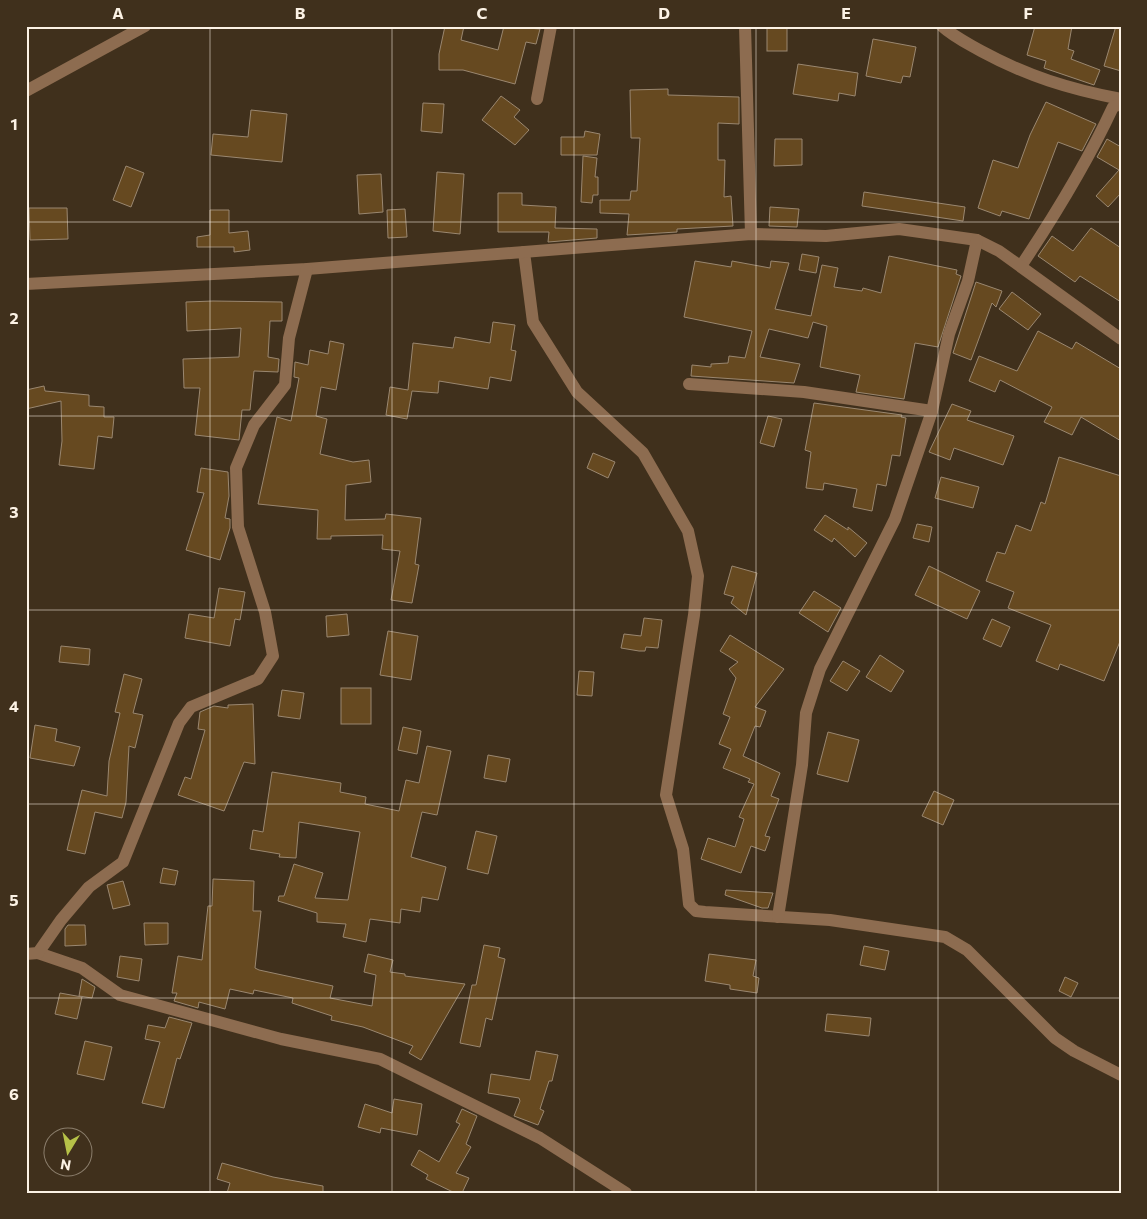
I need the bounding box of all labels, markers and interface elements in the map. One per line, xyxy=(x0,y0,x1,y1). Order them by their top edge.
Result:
text: A xyxy=(112,3,124,22)
text: B xyxy=(295,3,306,22)
text: C xyxy=(477,3,488,22)
text: D xyxy=(658,3,670,22)
text: E xyxy=(841,3,851,22)
text: F xyxy=(1023,3,1033,22)
text: 1 xyxy=(10,114,18,133)
text: 2 xyxy=(9,308,19,327)
text: 3 xyxy=(9,502,19,521)
text: 4 xyxy=(9,696,19,715)
text: 5 xyxy=(9,890,19,909)
text: 6 xyxy=(9,1084,19,1103)
north arrow xyxy=(42,1126,92,1176)
text: N xyxy=(59,1156,72,1175)

